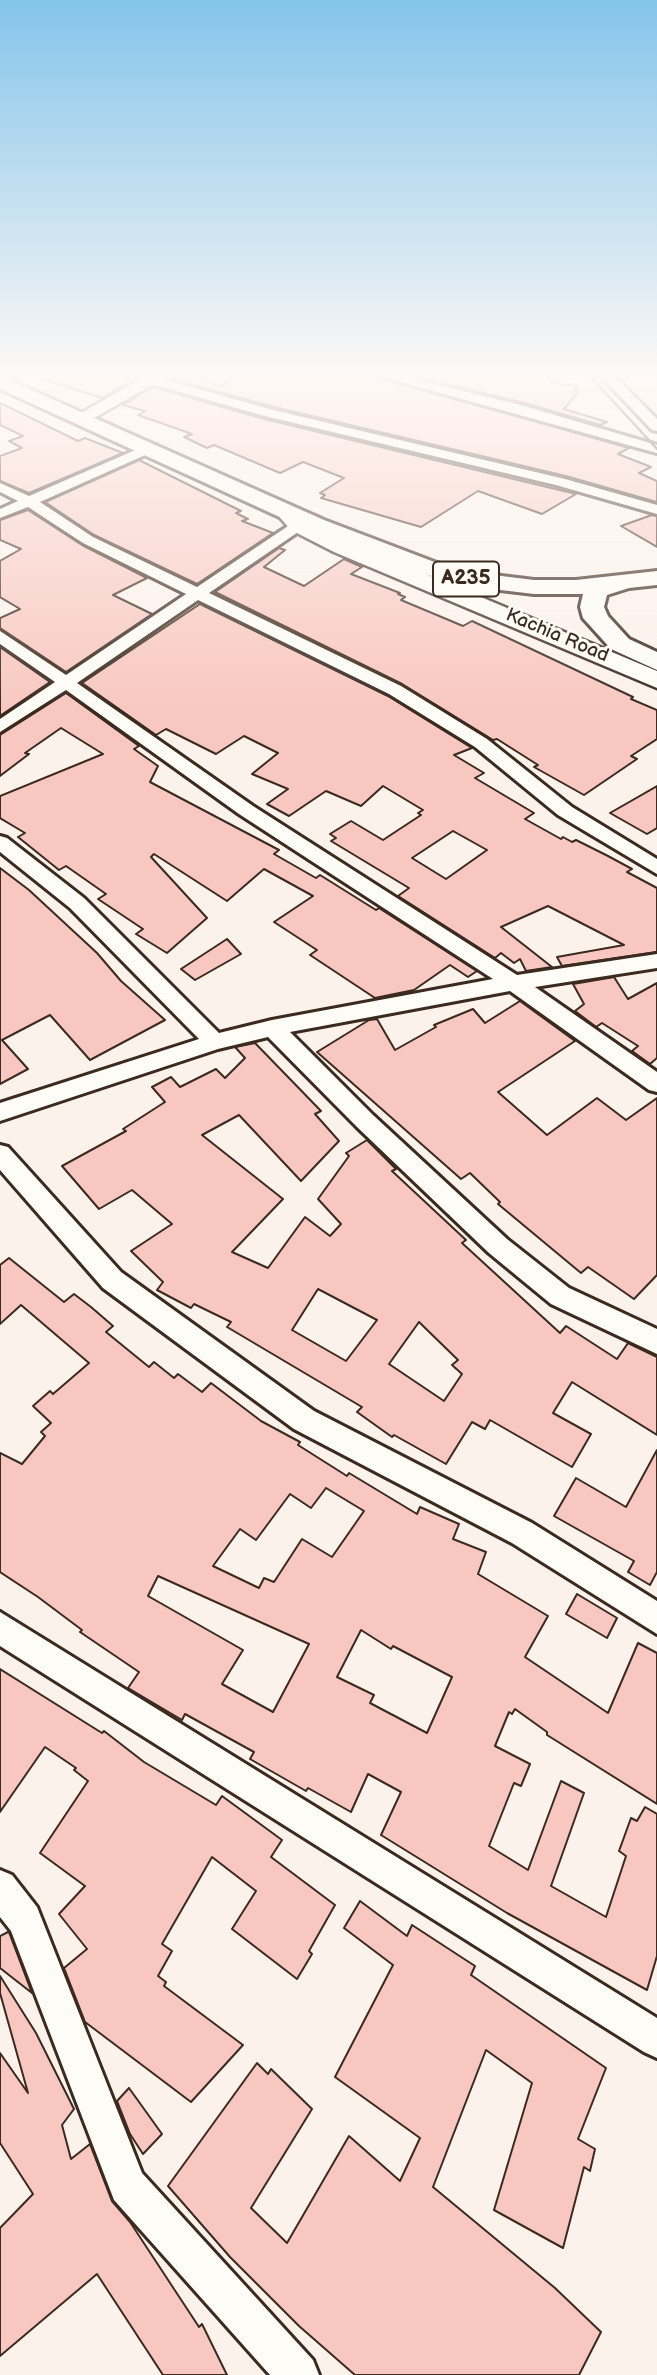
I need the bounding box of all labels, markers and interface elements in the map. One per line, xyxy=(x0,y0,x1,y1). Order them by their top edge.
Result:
road number: A235 xyxy=(433,562,499,596)
street label: Kachia Road xyxy=(502,604,612,668)

